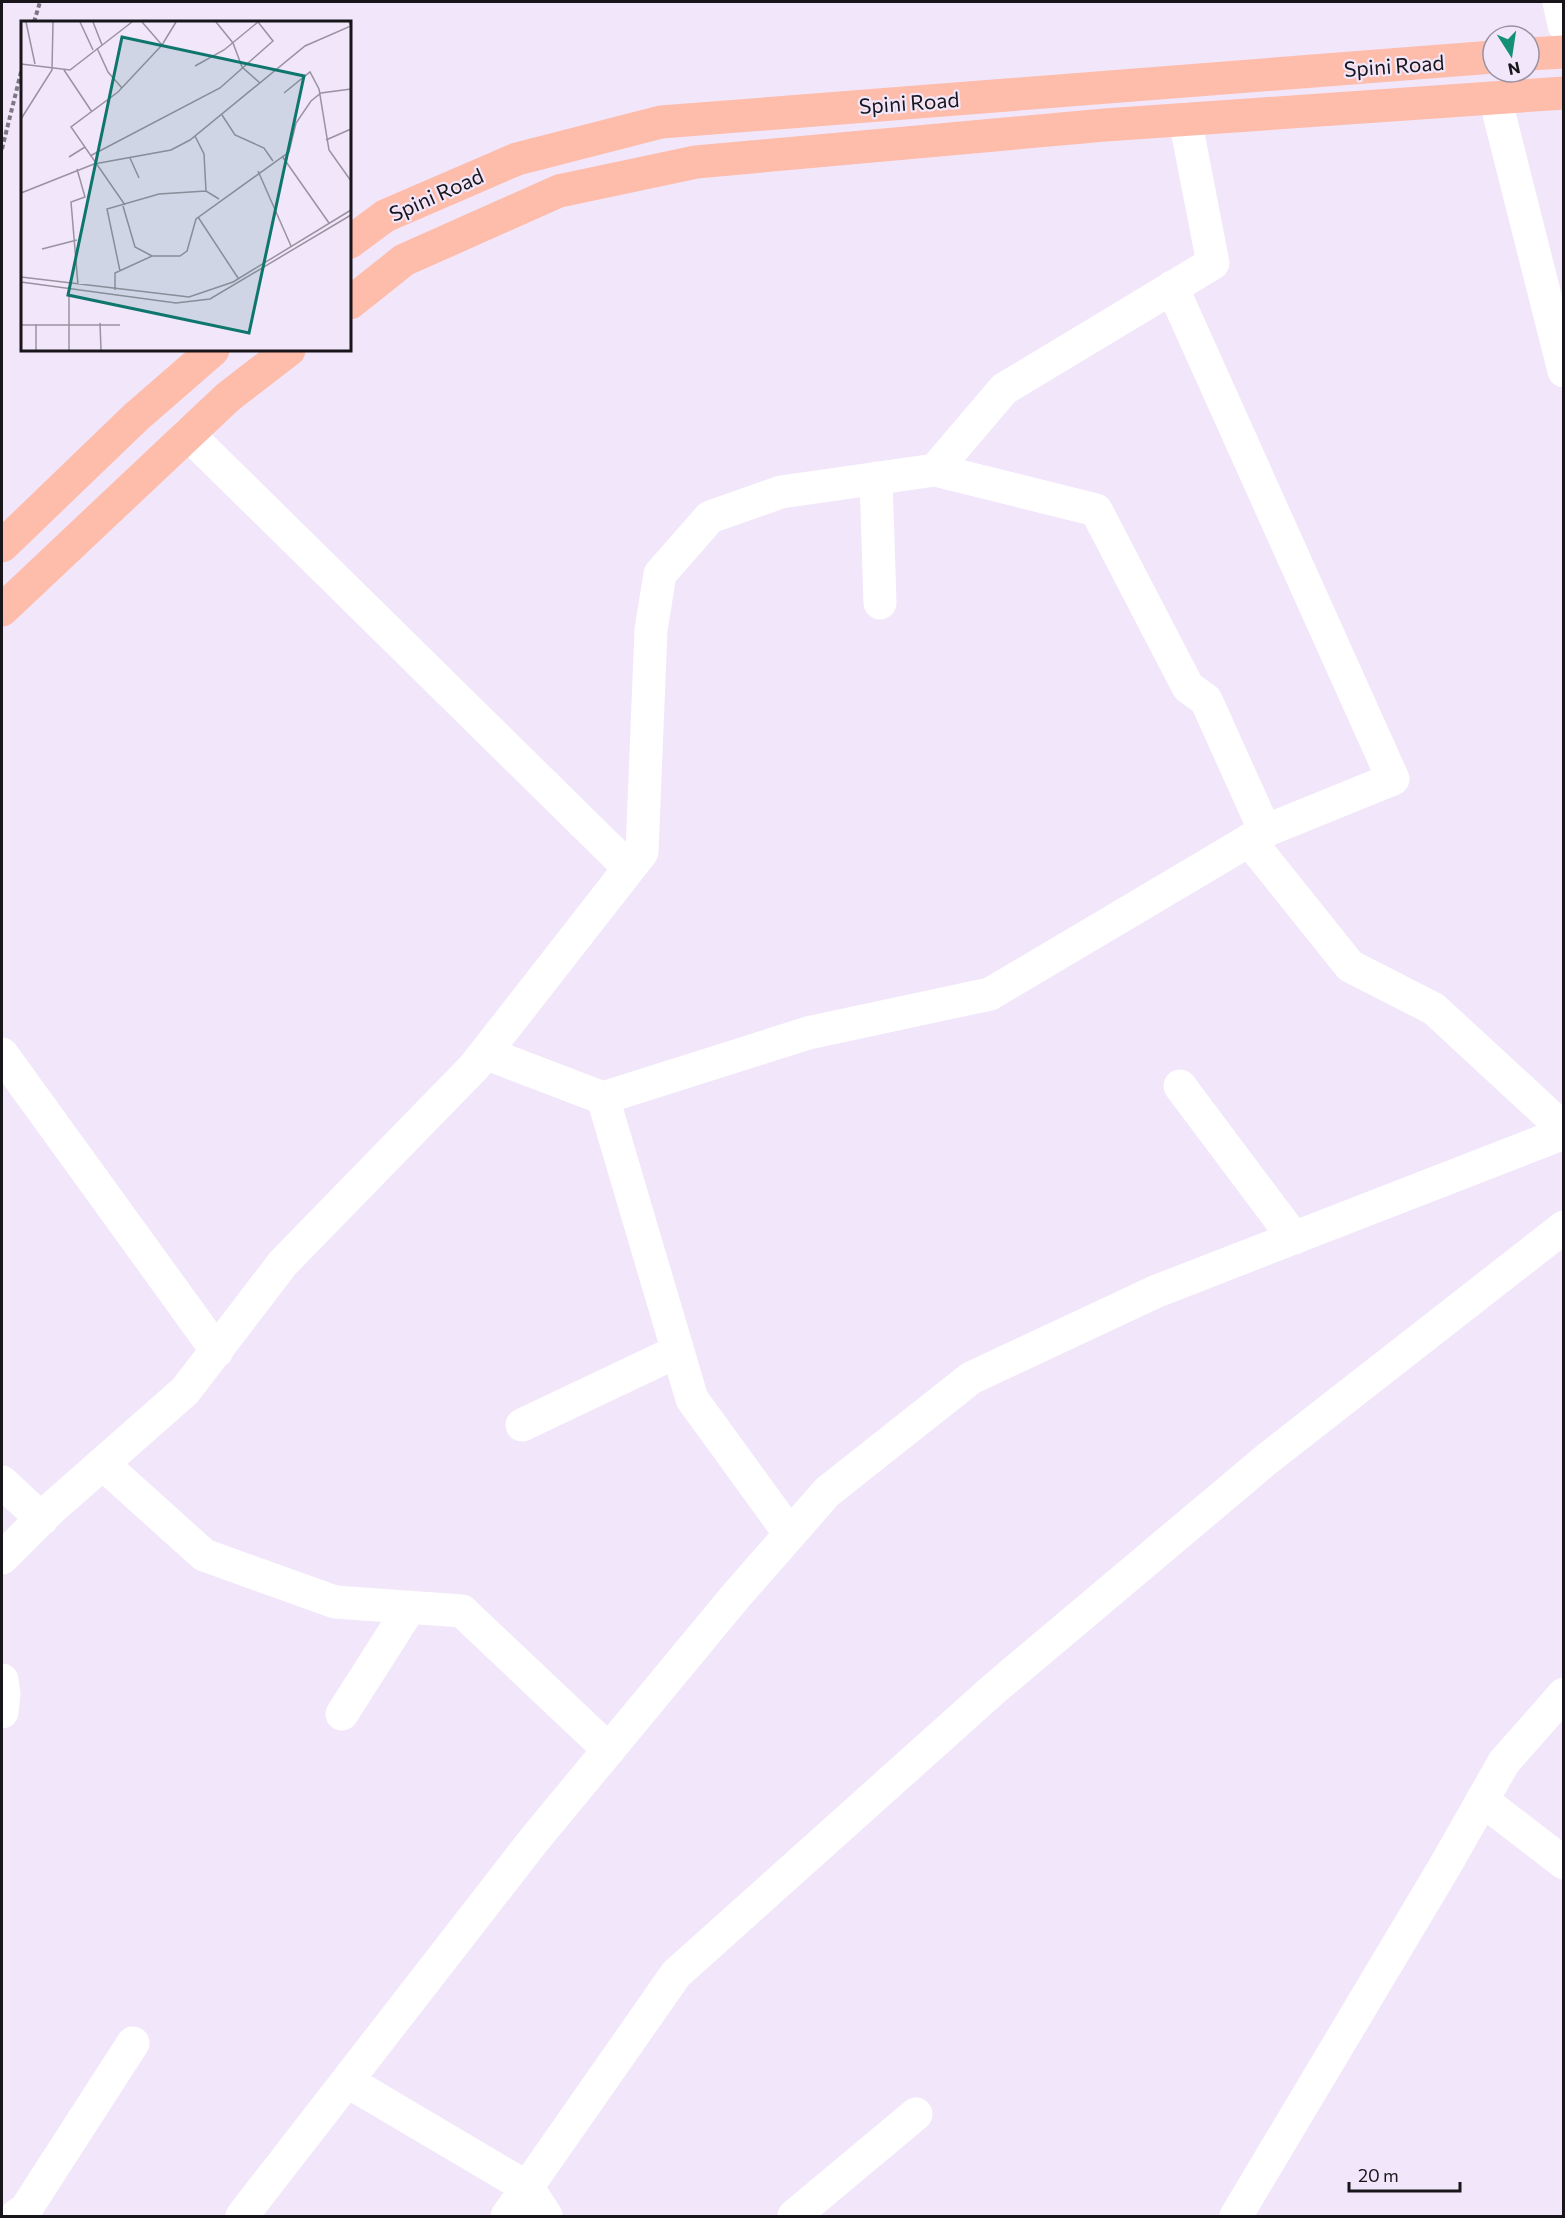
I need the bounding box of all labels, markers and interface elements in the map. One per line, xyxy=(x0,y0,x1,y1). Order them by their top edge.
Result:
inset map xyxy=(21,21,351,351)
north arrow xyxy=(1481,24,1541,84)
street label: Spini Road xyxy=(1343,49,1445,81)
text: N xyxy=(1506,59,1522,80)
street label: Spini Road xyxy=(858,86,960,118)
street label: Spini Road xyxy=(385,162,487,226)
scale bar xyxy=(1349,2155,1460,2193)
text: 20 m xyxy=(1358,2164,1399,2186)

